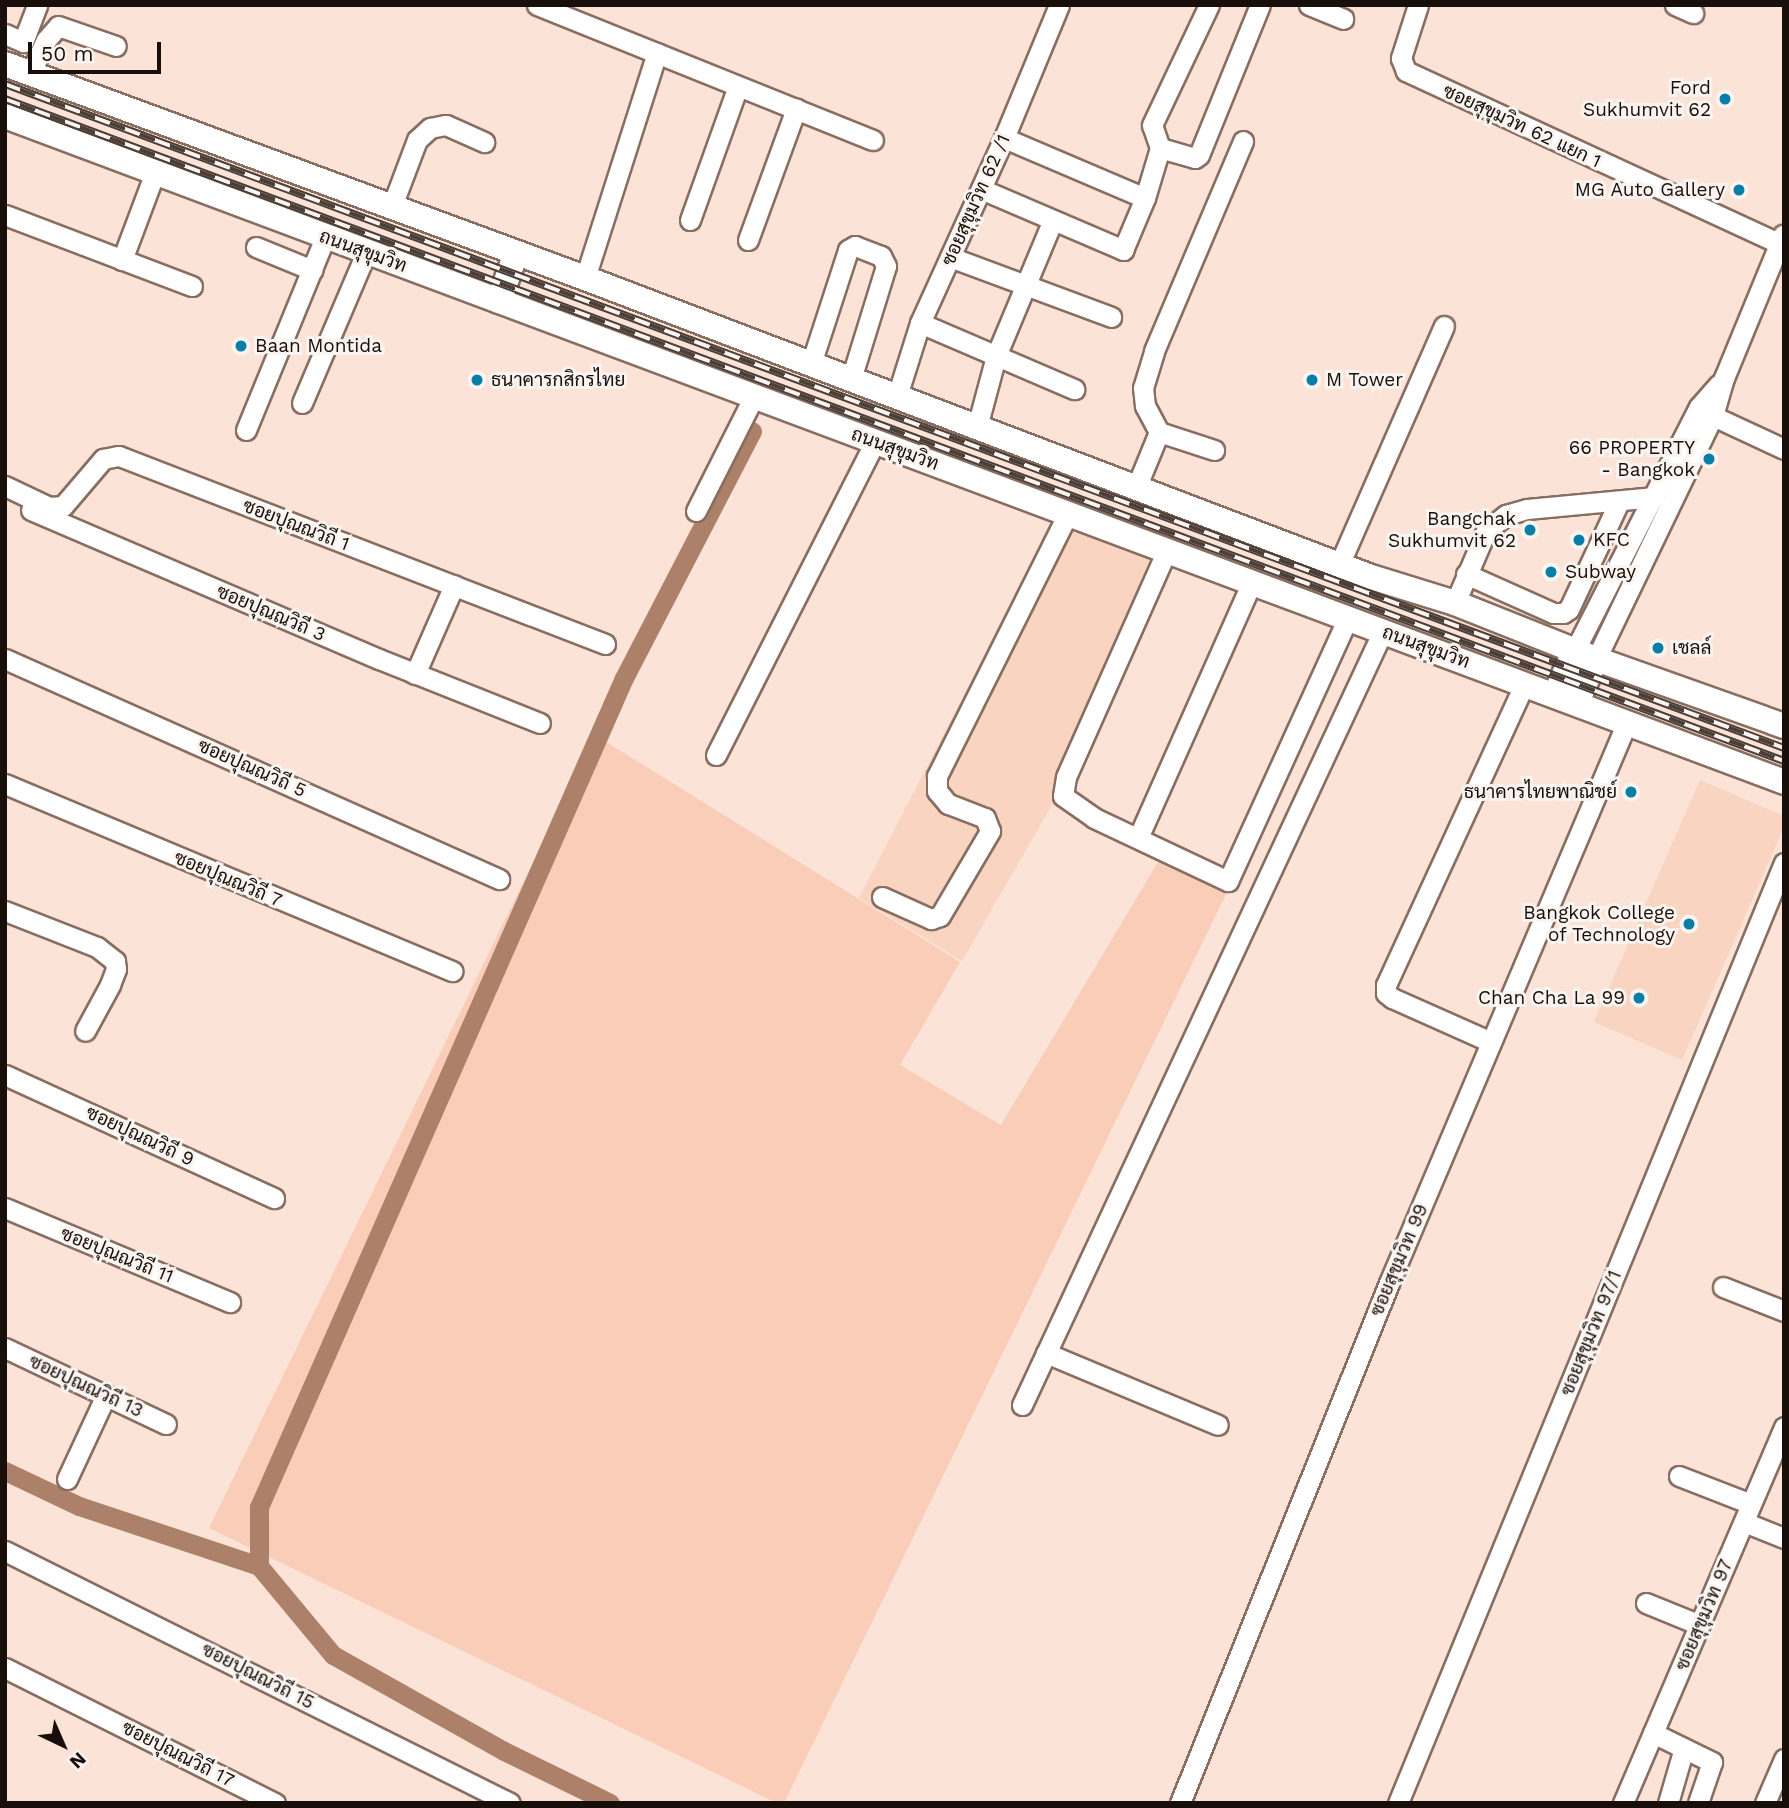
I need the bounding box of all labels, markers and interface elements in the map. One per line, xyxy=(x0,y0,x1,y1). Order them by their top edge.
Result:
scale bar xyxy=(32,28,164,72)
text: 50 m xyxy=(41,41,93,66)
place label: Ford Sukhumvit 62 xyxy=(1583,77,1711,121)
street label: ซอยสุขุมวิท 62 แยก 1 xyxy=(1439,79,1605,173)
marker: Ford Sukhumvit 62 xyxy=(1717,91,1733,107)
street label: ซอยสุขุมวิท 62 /1 xyxy=(937,131,1015,269)
place label: MG Auto Gallery xyxy=(1574,179,1725,201)
marker: MG Auto Gallery xyxy=(1731,182,1747,198)
street label: ถนนสุขุมวิท xyxy=(316,225,410,277)
place label: Baan Montida xyxy=(255,335,382,357)
marker: Baan Montida xyxy=(233,338,249,354)
place label: ธนาคารกสิกรไทย xyxy=(491,369,625,391)
place label: M Tower xyxy=(1326,369,1403,391)
marker: ธนาคารกสิกรไทย xyxy=(469,372,485,388)
marker: M Tower xyxy=(1304,372,1320,388)
street label: ถนนสุขุมวิท xyxy=(848,423,942,475)
place label: 66 PROPERTY - Bangkok xyxy=(1569,437,1695,481)
marker: 66 PROPERTY - Bangkok xyxy=(1701,451,1717,467)
street label: ซอยปุณณวิถี 1 xyxy=(239,494,353,556)
place label: Bangchak Sukhumvit 62 xyxy=(1388,508,1516,552)
marker: Bangchak Sukhumvit 62 xyxy=(1522,522,1538,538)
place label: KFC xyxy=(1593,529,1630,551)
marker: KFC xyxy=(1571,532,1587,548)
place label: Subway xyxy=(1565,561,1636,583)
marker: Subway xyxy=(1543,564,1559,580)
street label: ซอยปุณณวิถี 3 xyxy=(213,580,329,646)
street label: ถนนสุขุมวิท xyxy=(1379,621,1473,673)
place label: เชลล์ xyxy=(1672,637,1711,659)
marker: เชลล์ xyxy=(1650,640,1666,656)
street label: ซอยปุณณวิถี 5 xyxy=(194,734,310,802)
place label: ธนาคารไทยพาณิชย์ xyxy=(1464,781,1617,803)
marker: ธนาคารไทยพาณิชย์ xyxy=(1623,784,1639,800)
street label: ซอยปุณณวิถี 7 xyxy=(170,846,286,912)
place label: Bangkok College of Technology xyxy=(1523,902,1675,946)
marker: Bangkok College of Technology xyxy=(1681,916,1697,932)
place label: Chan Cha La 99 xyxy=(1477,987,1625,1009)
marker: Chan Cha La 99 xyxy=(1631,990,1647,1006)
street label: ซอยปุณณวิถี 9 xyxy=(82,1101,198,1171)
street label: ซอยสุขุมวิท 99 xyxy=(1365,1200,1433,1320)
street label: ซอยปุณณวิถี 11 xyxy=(57,1222,177,1288)
street label: ซอยสุขุมวิท 97/1 xyxy=(1556,1267,1626,1399)
street label: ซอยปุณณวิถี 13 xyxy=(25,1350,147,1422)
street label: ซอยสุขุมวิท 97 xyxy=(1670,1556,1738,1674)
street label: ซอยปุณณวิถี 15 xyxy=(198,1638,318,1714)
north arrow xyxy=(28,1710,98,1780)
street label: ซอยปุณณวิถี 17 xyxy=(118,1716,238,1792)
text: N xyxy=(65,1747,91,1774)

